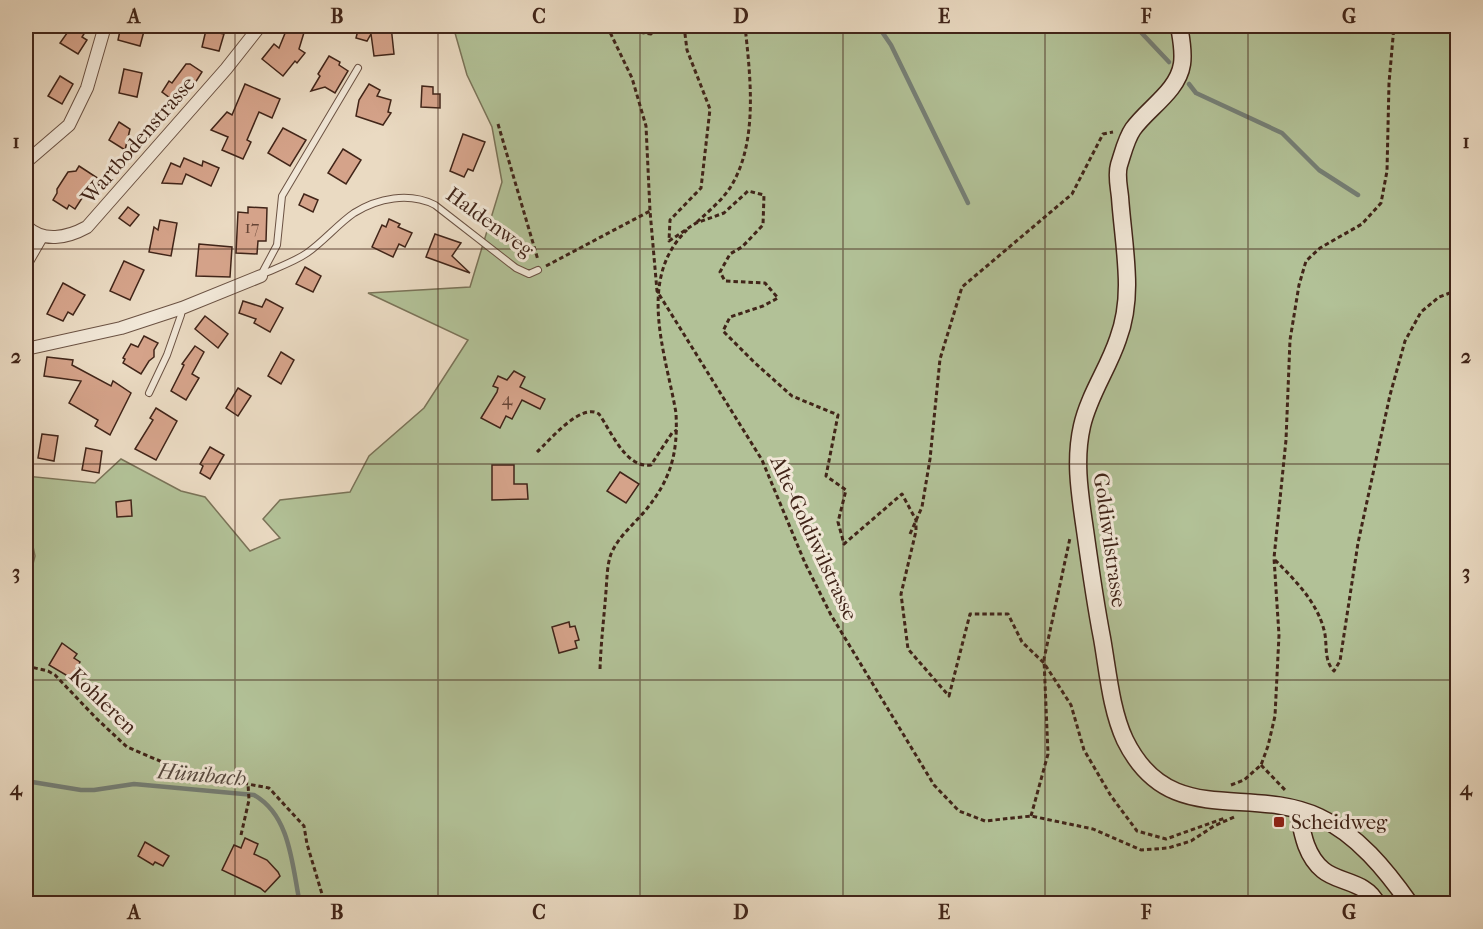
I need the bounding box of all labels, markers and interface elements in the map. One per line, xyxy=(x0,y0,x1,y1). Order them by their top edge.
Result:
text: A xyxy=(126,5,142,28)
text: B xyxy=(330,5,344,28)
text: C xyxy=(532,5,546,28)
text: D xyxy=(733,5,749,28)
text: E xyxy=(938,5,950,28)
text: F xyxy=(1140,5,1152,28)
text: G xyxy=(1342,5,1356,28)
street label: Wartbodenstrasse xyxy=(76,71,200,209)
text: 1 xyxy=(12,130,20,153)
text: 1 xyxy=(1462,130,1470,153)
street label: Haldenweg xyxy=(442,182,539,262)
house number: 17 xyxy=(244,217,260,238)
text: 2 xyxy=(11,345,21,368)
text: 2 xyxy=(1461,345,1471,368)
house number: 4 xyxy=(502,389,513,410)
street label: Alte-Goldiwilstrasse xyxy=(765,451,863,624)
street label: Goldiwilstrasse xyxy=(1089,471,1131,609)
text: 3 xyxy=(12,561,20,584)
text: 3 xyxy=(1462,561,1470,584)
street label: Kohleren xyxy=(64,663,142,739)
water label: Hünibach xyxy=(156,758,247,792)
text: 4 xyxy=(9,777,23,801)
text: 4 xyxy=(1459,777,1473,801)
place label: Scheidweg xyxy=(1291,810,1388,834)
marker: Scheidweg xyxy=(1272,815,1286,829)
text: A xyxy=(126,901,142,924)
text: B xyxy=(330,901,344,924)
text: C xyxy=(532,901,546,924)
text: D xyxy=(733,901,749,924)
text: E xyxy=(938,901,950,924)
text: F xyxy=(1140,901,1152,924)
text: G xyxy=(1342,901,1356,924)

